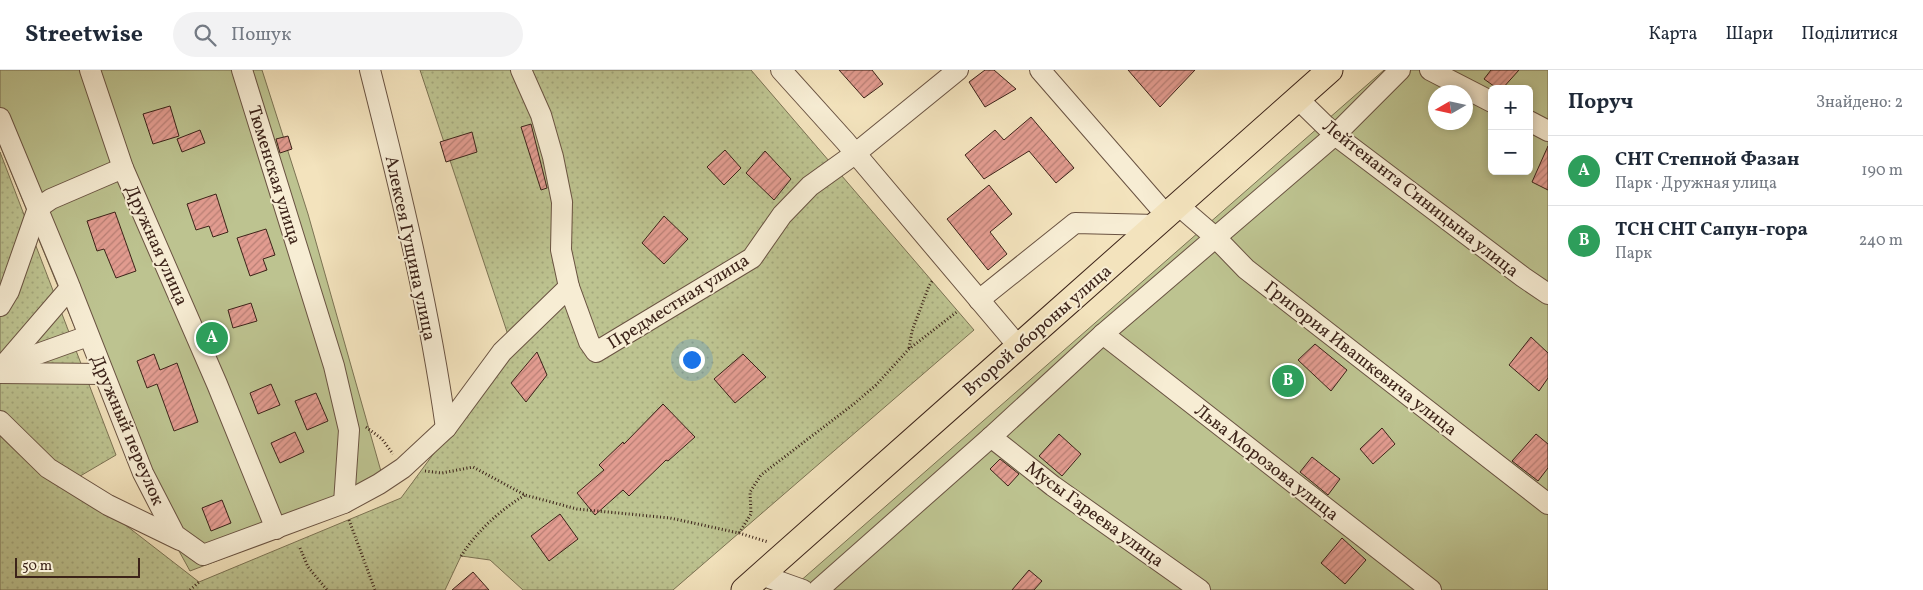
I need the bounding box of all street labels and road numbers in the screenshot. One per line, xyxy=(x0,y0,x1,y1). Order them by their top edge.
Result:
street label: Тюменская улица xyxy=(241,103,307,248)
street label: Лейтенанта Синицына улица xyxy=(1317,114,1524,284)
street label: Алексея Гущина улица xyxy=(378,153,441,343)
street label: Дружная улица xyxy=(118,181,193,310)
street label: Предместная улица xyxy=(603,248,755,356)
street label: Второй обороны улица xyxy=(958,259,1118,403)
street label: Григория Ивашкевича улица xyxy=(1258,276,1462,442)
street label: Дружный переулок xyxy=(84,351,170,510)
street label: Льва Морозова улица xyxy=(1189,399,1344,528)
street label: Мусы Гареева улица xyxy=(1020,456,1169,574)

